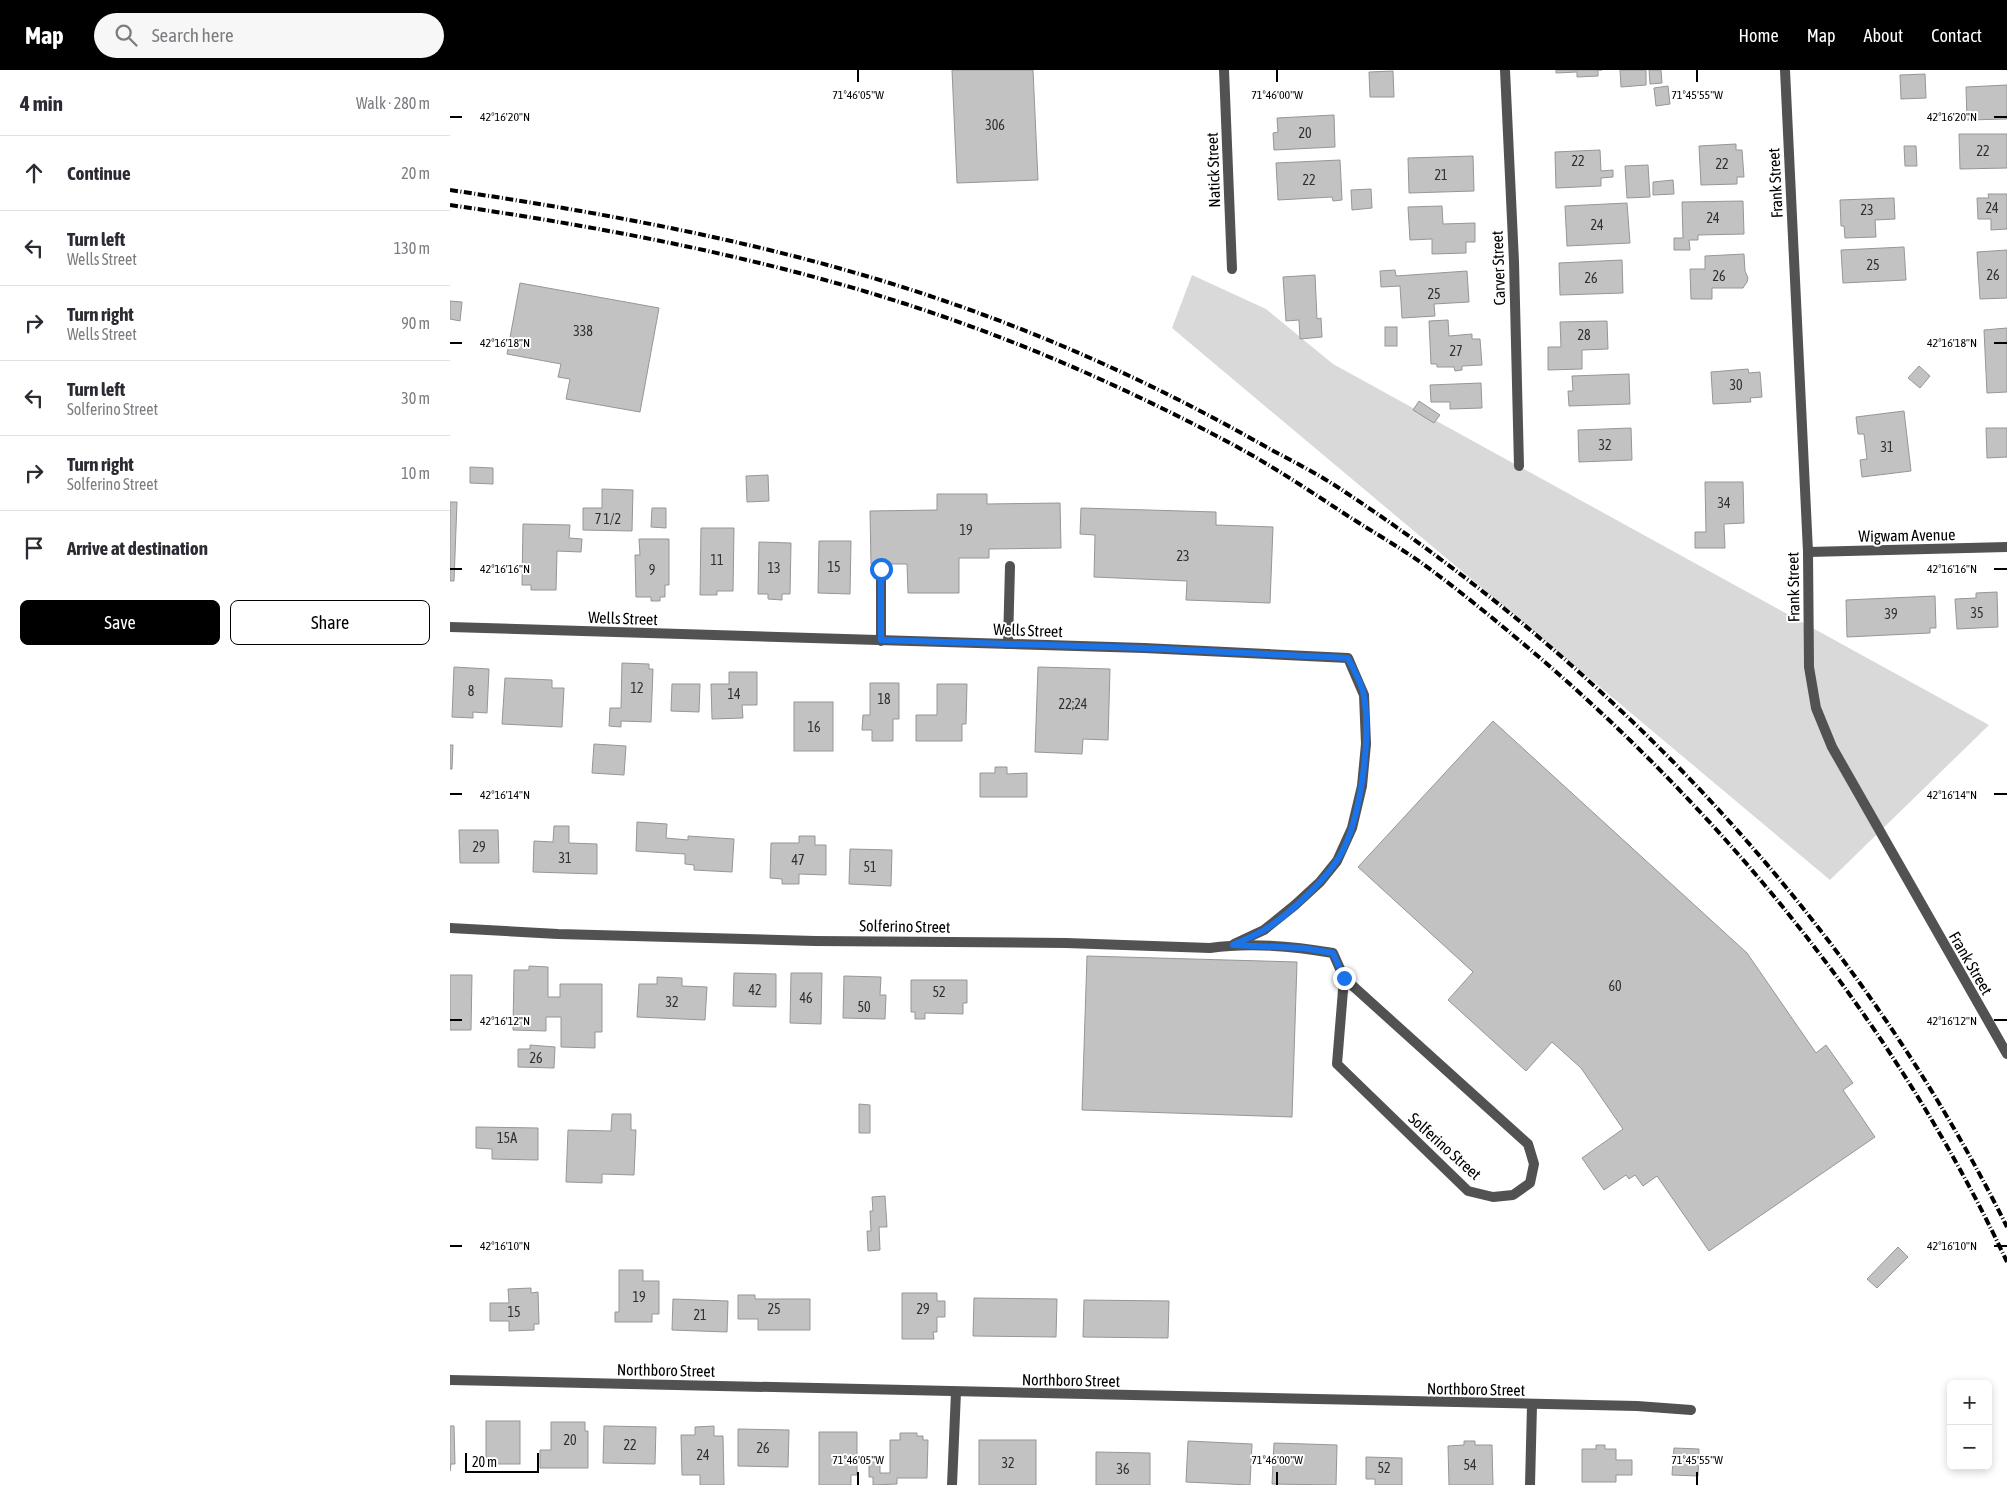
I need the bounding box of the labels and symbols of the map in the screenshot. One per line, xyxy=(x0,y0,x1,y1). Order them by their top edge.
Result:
text: 71°46'05"W xyxy=(832,88,884,102)
text: 71°46'00"W xyxy=(1251,88,1303,102)
text: 71°45'55"W xyxy=(1671,88,1723,102)
text: 42°16'20"N xyxy=(480,110,530,124)
text: 42°16'20"N xyxy=(1927,110,1977,124)
house number: 306 xyxy=(985,117,1005,133)
house number: 20 xyxy=(1298,125,1312,141)
street label: Natick Street xyxy=(1203,132,1223,208)
house number: 22 xyxy=(1976,143,1990,159)
street label: Frank Street xyxy=(1764,147,1786,218)
house number: 22 xyxy=(1571,153,1585,169)
house number: 22 xyxy=(1715,156,1729,172)
house number: 21 xyxy=(1434,167,1448,183)
house number: 22 xyxy=(1302,172,1316,188)
house number: 24 xyxy=(1985,200,1999,216)
house number: 23 xyxy=(1860,202,1874,218)
house number: 24 xyxy=(1706,210,1720,226)
house number: 24 xyxy=(1590,217,1604,233)
street label: Carver Street xyxy=(1488,230,1508,306)
house number: 25 xyxy=(1866,257,1880,273)
house number: 26 xyxy=(1986,267,2000,283)
house number: 26 xyxy=(1712,268,1726,284)
house number: 26 xyxy=(1584,270,1598,286)
house number: 25 xyxy=(1427,286,1441,302)
house number: 338 xyxy=(573,323,593,339)
house number: 28 xyxy=(1577,327,1591,343)
text: 42°16'18"N xyxy=(480,336,530,350)
text: 42°16'18"N xyxy=(1927,336,1977,350)
house number: 27 xyxy=(1449,343,1463,359)
house number: 30 xyxy=(1729,377,1743,393)
house number: 32 xyxy=(1598,437,1612,453)
house number: 31 xyxy=(1880,439,1894,455)
house number: 34 xyxy=(1717,495,1731,511)
house number: 7 1/2 xyxy=(595,511,621,527)
house number: 19 xyxy=(959,522,973,538)
street label: Wigwam Avenue xyxy=(1858,525,1956,546)
house number: 23 xyxy=(1176,548,1190,564)
street label: Frank Street xyxy=(1783,551,1803,622)
house number: 11 xyxy=(710,552,724,568)
route start xyxy=(870,558,893,581)
house number: 15 xyxy=(827,559,841,575)
house number: 13 xyxy=(767,560,781,576)
text: 42°16'16"N xyxy=(480,562,530,576)
house number: 9 xyxy=(649,562,655,578)
text: 42°16'16"N xyxy=(1927,562,1977,576)
house number: 35 xyxy=(1970,605,1984,621)
house number: 39 xyxy=(1884,606,1898,622)
street label: Wells Street xyxy=(588,608,659,628)
street label: Wells Street xyxy=(993,620,1064,640)
house number: 12 xyxy=(630,680,644,696)
house number: 8 xyxy=(468,683,475,699)
house number: 14 xyxy=(727,686,741,702)
house number: 18 xyxy=(877,691,891,707)
house number: 22;24 xyxy=(1059,696,1088,712)
house number: 16 xyxy=(807,719,821,735)
text: 42°16'14"N xyxy=(480,788,530,802)
text: 42°16'14"N xyxy=(1927,788,1977,802)
house number: 29 xyxy=(472,839,486,855)
house number: 31 xyxy=(558,850,572,866)
house number: 47 xyxy=(791,852,805,868)
house number: 51 xyxy=(863,859,877,875)
street label: Solferino Street xyxy=(859,916,951,936)
street label: Frank Street xyxy=(1946,928,1997,998)
route end xyxy=(1333,967,1356,990)
house number: 60 xyxy=(1608,978,1622,994)
house number: 42 xyxy=(748,982,762,998)
house number: 52 xyxy=(932,984,946,1000)
house number: 46 xyxy=(799,990,813,1006)
house number: 32 xyxy=(665,994,679,1010)
house number: 50 xyxy=(857,999,871,1015)
text: 42°16'12"N xyxy=(480,1014,530,1028)
text: 42°16'12"N xyxy=(1927,1014,1977,1028)
house number: 26 xyxy=(529,1050,543,1066)
street label: Solferino Street xyxy=(1405,1109,1485,1183)
house number: 15A xyxy=(497,1130,517,1146)
text: 42°16'10"N xyxy=(480,1239,530,1253)
text: 42°16'10"N xyxy=(1927,1239,1977,1253)
house number: 19 xyxy=(632,1289,646,1305)
house number: 25 xyxy=(767,1301,781,1317)
house number: 29 xyxy=(916,1301,930,1317)
house number: 15 xyxy=(507,1304,521,1320)
house number: 21 xyxy=(693,1307,707,1323)
street label: Northboro Street xyxy=(617,1360,716,1380)
street label: Northboro Street xyxy=(1022,1370,1121,1390)
street label: Northboro Street xyxy=(1427,1379,1526,1399)
house number: 20 xyxy=(563,1432,577,1448)
house number: 22 xyxy=(623,1437,637,1453)
house number: 26 xyxy=(756,1440,770,1456)
house number: 24 xyxy=(696,1447,710,1463)
scale bar xyxy=(465,1450,539,1473)
text: 71°46'05"W xyxy=(832,1453,884,1467)
text: 71°46'00"W xyxy=(1251,1453,1303,1467)
text: 71°45'55"W xyxy=(1671,1453,1723,1467)
house number: 32 xyxy=(1001,1455,1015,1471)
house number: 54 xyxy=(1463,1457,1477,1473)
house number: 52 xyxy=(1377,1460,1391,1476)
house number: 36 xyxy=(1116,1461,1130,1477)

